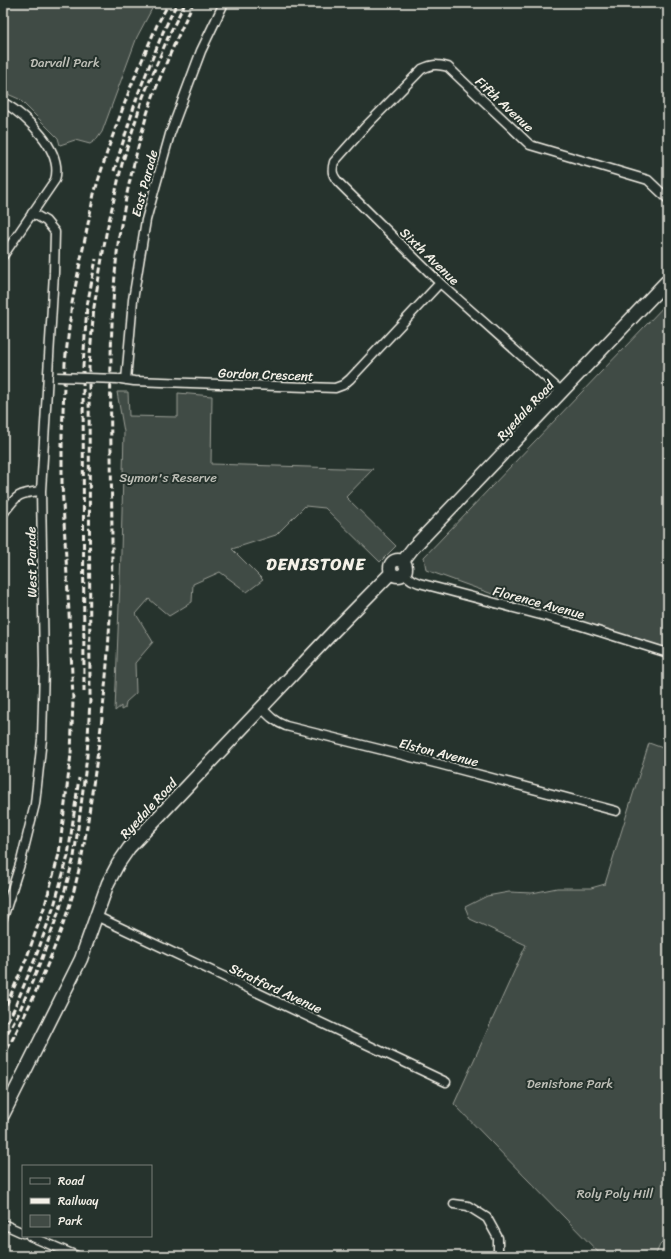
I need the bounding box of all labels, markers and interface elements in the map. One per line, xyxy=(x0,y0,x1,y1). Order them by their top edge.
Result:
park label: Darvall Park xyxy=(30,51,100,74)
street label: Fifth Avenue xyxy=(470,71,540,138)
street label: East Parade xyxy=(124,147,165,219)
street label: Sixth Avenue xyxy=(394,222,465,291)
street label: Gordon Crescent xyxy=(218,361,314,388)
street label: Ryedale Road xyxy=(491,374,560,446)
park label: Symon's Reserve xyxy=(119,466,217,489)
street label: West Parade xyxy=(19,526,44,598)
district label: DENISTONE xyxy=(266,549,366,579)
street label: Florence Avenue xyxy=(490,579,587,626)
street label: Elston Avenue xyxy=(397,732,481,774)
street label: Ryedale Road xyxy=(114,772,183,844)
street label: Stratford Avenue xyxy=(225,957,326,1020)
park label: Denistone Park xyxy=(527,1072,613,1095)
legend xyxy=(22,1165,152,1237)
text: Road xyxy=(58,1170,85,1192)
park label: Roly Poly Hill xyxy=(577,1182,654,1205)
text: Railway xyxy=(58,1190,99,1212)
text: Park xyxy=(58,1210,83,1232)

